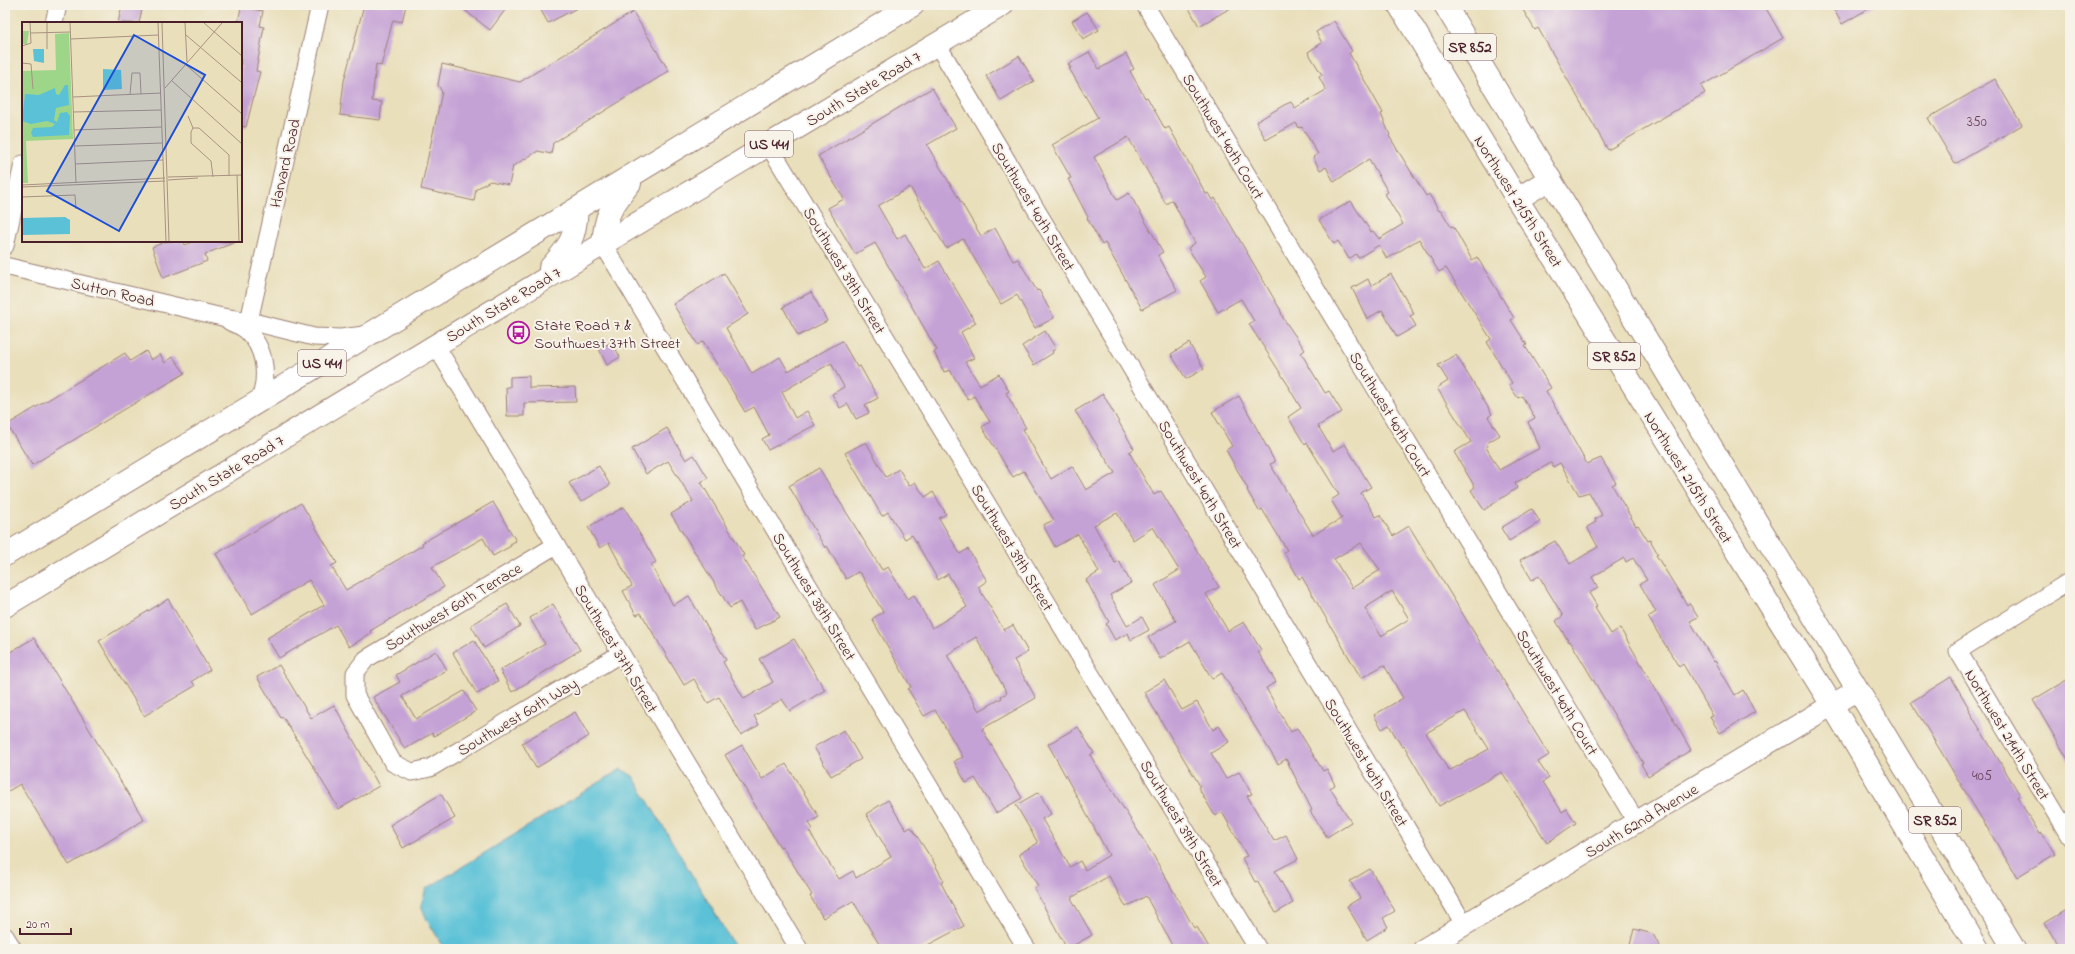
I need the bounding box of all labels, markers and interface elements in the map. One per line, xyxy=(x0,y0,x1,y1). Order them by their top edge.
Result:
inset map xyxy=(22,22,242,242)
road number: SR 852 xyxy=(1444,34,1496,60)
street label: South State Road 7 xyxy=(802,46,927,134)
street label: Southwest 40th Court xyxy=(1175,70,1270,205)
house number: 350 xyxy=(1967,112,1987,133)
street label: Harvard Road xyxy=(264,117,308,210)
road number: US 441 xyxy=(745,131,793,157)
street label: Northwest 215th Street xyxy=(1467,131,1568,273)
street label: Southwest 40th Street xyxy=(984,138,1081,277)
street label: Southwest 39th Street xyxy=(796,203,891,340)
street label: South State Road 7 xyxy=(442,262,567,350)
street label: Sutton Road xyxy=(68,272,157,314)
place label: State Road 7 & Southwest 37th Street xyxy=(534,314,681,356)
bus stop icon: State Road 7 & Southwest 37th Street xyxy=(505,320,531,346)
road number: SR 852 xyxy=(1588,343,1640,369)
street label: Southwest 40th Court xyxy=(1342,348,1437,483)
road number: US 441 xyxy=(298,350,346,376)
street label: Northwest 215th Street xyxy=(1637,407,1738,549)
street label: Southwest 40th Street xyxy=(1151,416,1248,555)
street label: South State Road 7 xyxy=(165,430,290,518)
street label: Southwest 39th Street xyxy=(964,480,1059,617)
street label: Southwest 38th Street xyxy=(765,528,861,666)
street label: Southwest 60th Terrace xyxy=(381,557,528,658)
street label: Southwest 37th Street xyxy=(567,580,664,718)
street label: Southwest 40th Court xyxy=(1509,626,1604,761)
street label: Northwest 214th Street xyxy=(1958,665,2055,806)
street label: Southwest 60th Way xyxy=(453,672,583,763)
street label: Southwest 40th Street xyxy=(1317,694,1414,833)
street label: Southwest 39th Street xyxy=(1133,756,1228,893)
house number: 405 xyxy=(1972,766,1992,787)
street label: South 62nd Avenue xyxy=(1581,778,1704,865)
road number: SR 852 xyxy=(1909,807,1961,833)
scale bar xyxy=(20,910,71,936)
text: 20 m xyxy=(26,916,49,934)

